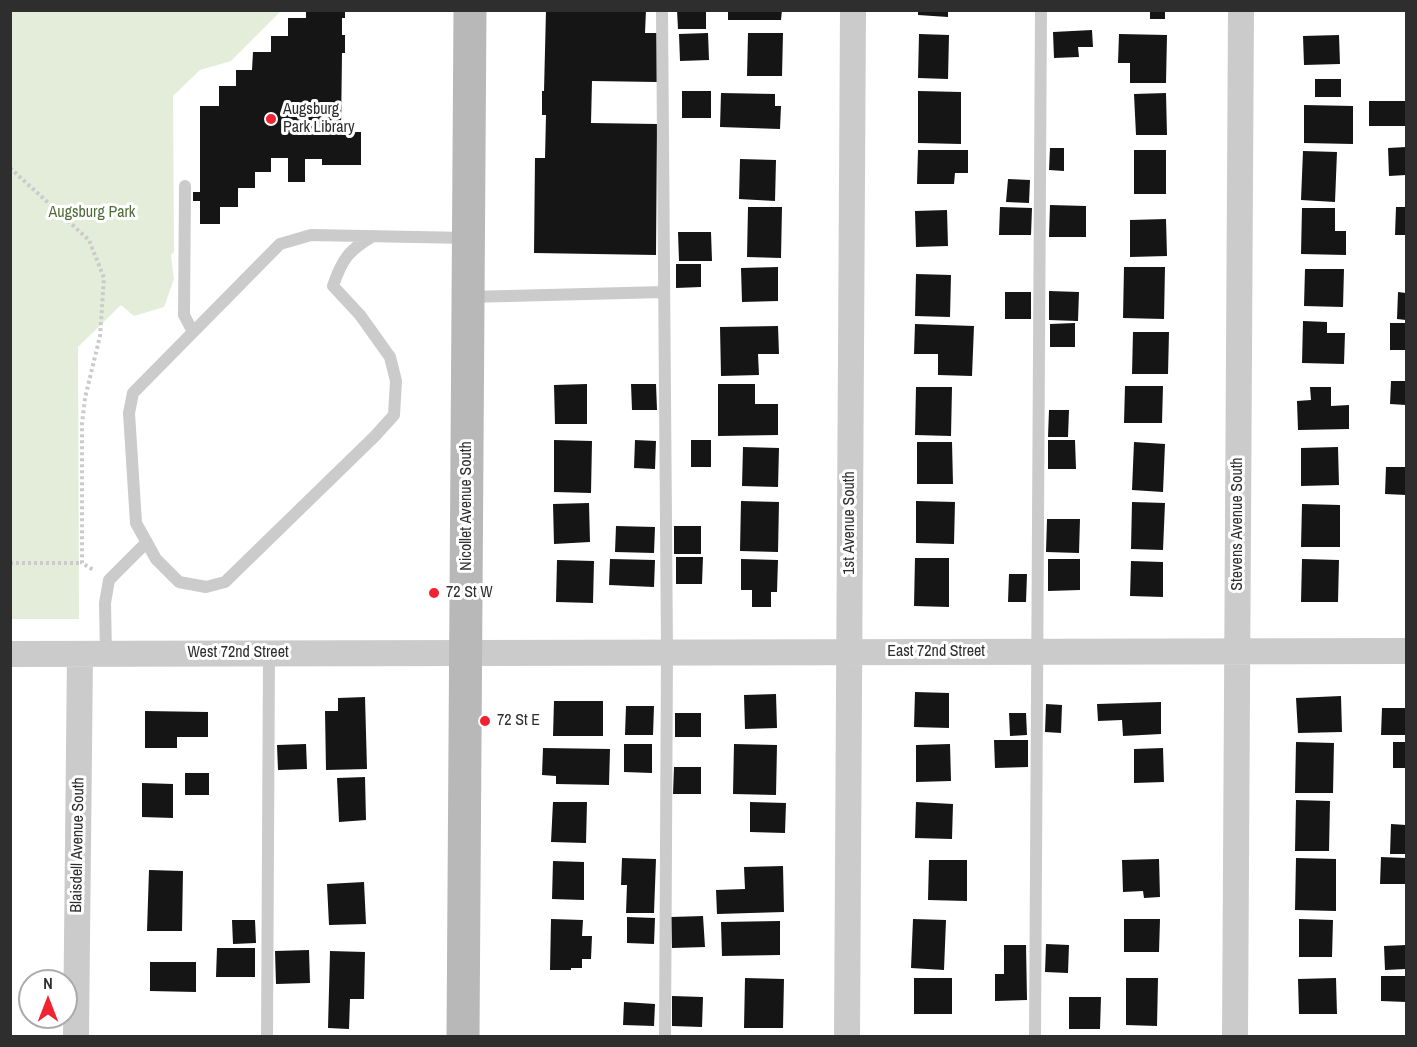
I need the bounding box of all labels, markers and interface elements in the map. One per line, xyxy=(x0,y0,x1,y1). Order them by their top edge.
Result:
place label: Augsburg Park Library xyxy=(283,100,354,138)
marker: Augsburg Park Library xyxy=(264,112,278,126)
park label: Augsburg Park xyxy=(49,203,135,223)
street label: Nicollet Avenue South xyxy=(457,441,477,571)
street label: Stevens Avenue South xyxy=(1228,457,1248,591)
street label: 1st Avenue South xyxy=(840,471,860,575)
place label: 72 St W xyxy=(446,583,493,603)
marker: 72 St W xyxy=(427,586,441,600)
street label: East 72nd Street xyxy=(887,642,985,662)
street label: West 72nd Street xyxy=(187,643,289,663)
place label: 72 St E xyxy=(497,711,540,731)
marker: 72 St E xyxy=(478,714,492,728)
street label: Blaisdell Avenue South xyxy=(67,777,89,913)
north arrow xyxy=(18,969,78,1029)
text: N xyxy=(43,972,53,994)

